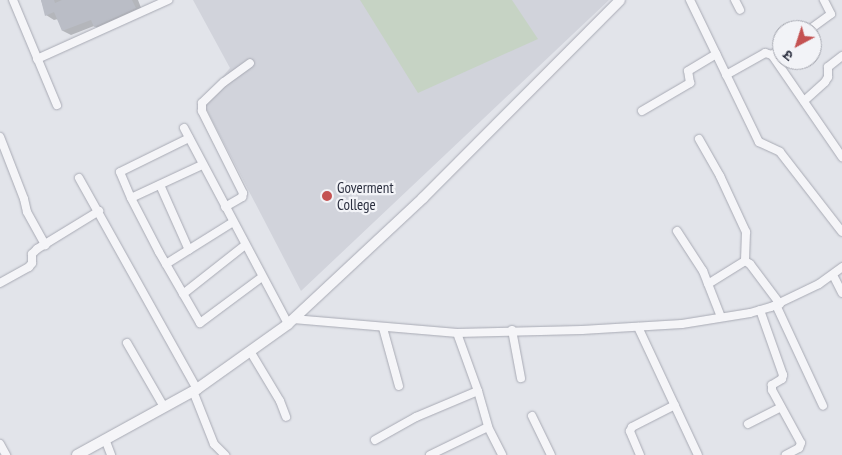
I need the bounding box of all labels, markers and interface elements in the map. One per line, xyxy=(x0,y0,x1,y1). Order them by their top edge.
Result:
north arrow xyxy=(772,20,822,70)
text: उ xyxy=(779,46,797,65)
place label: Goverment College xyxy=(337,178,394,213)
marker: Goverment College xyxy=(321,190,333,202)

